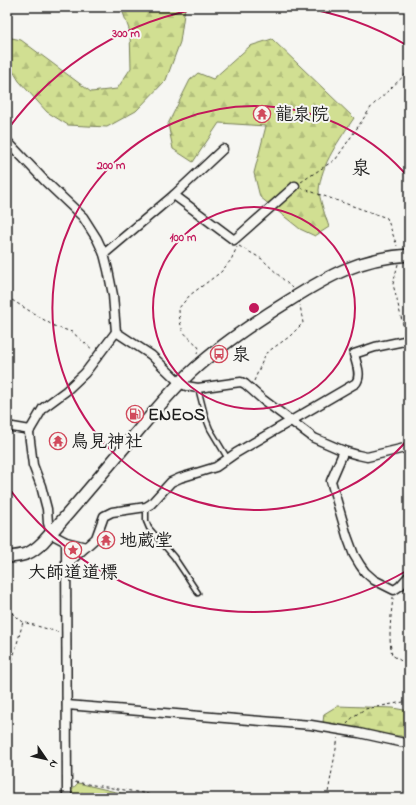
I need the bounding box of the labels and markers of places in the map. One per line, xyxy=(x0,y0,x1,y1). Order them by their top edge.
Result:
place label: 龍泉院 xyxy=(275,103,329,129)
temple icon: 龍泉院 xyxy=(252,104,272,124)
centre of rings xyxy=(247,301,261,315)
place label: 泉 xyxy=(232,343,250,369)
bus stop icon: 泉 xyxy=(209,344,229,364)
place label: ENEOS xyxy=(148,403,206,429)
fuel station icon: ENEOS xyxy=(125,404,145,424)
place label: 鳥見神社 xyxy=(71,430,143,456)
temple icon: 鳥見神社 xyxy=(48,431,68,451)
place label: 地蔵堂 xyxy=(119,529,173,555)
temple icon: 地蔵堂 xyxy=(96,530,116,550)
place icon: 大師道道標 xyxy=(63,540,83,560)
place label: 大師道道標 xyxy=(28,561,118,587)

